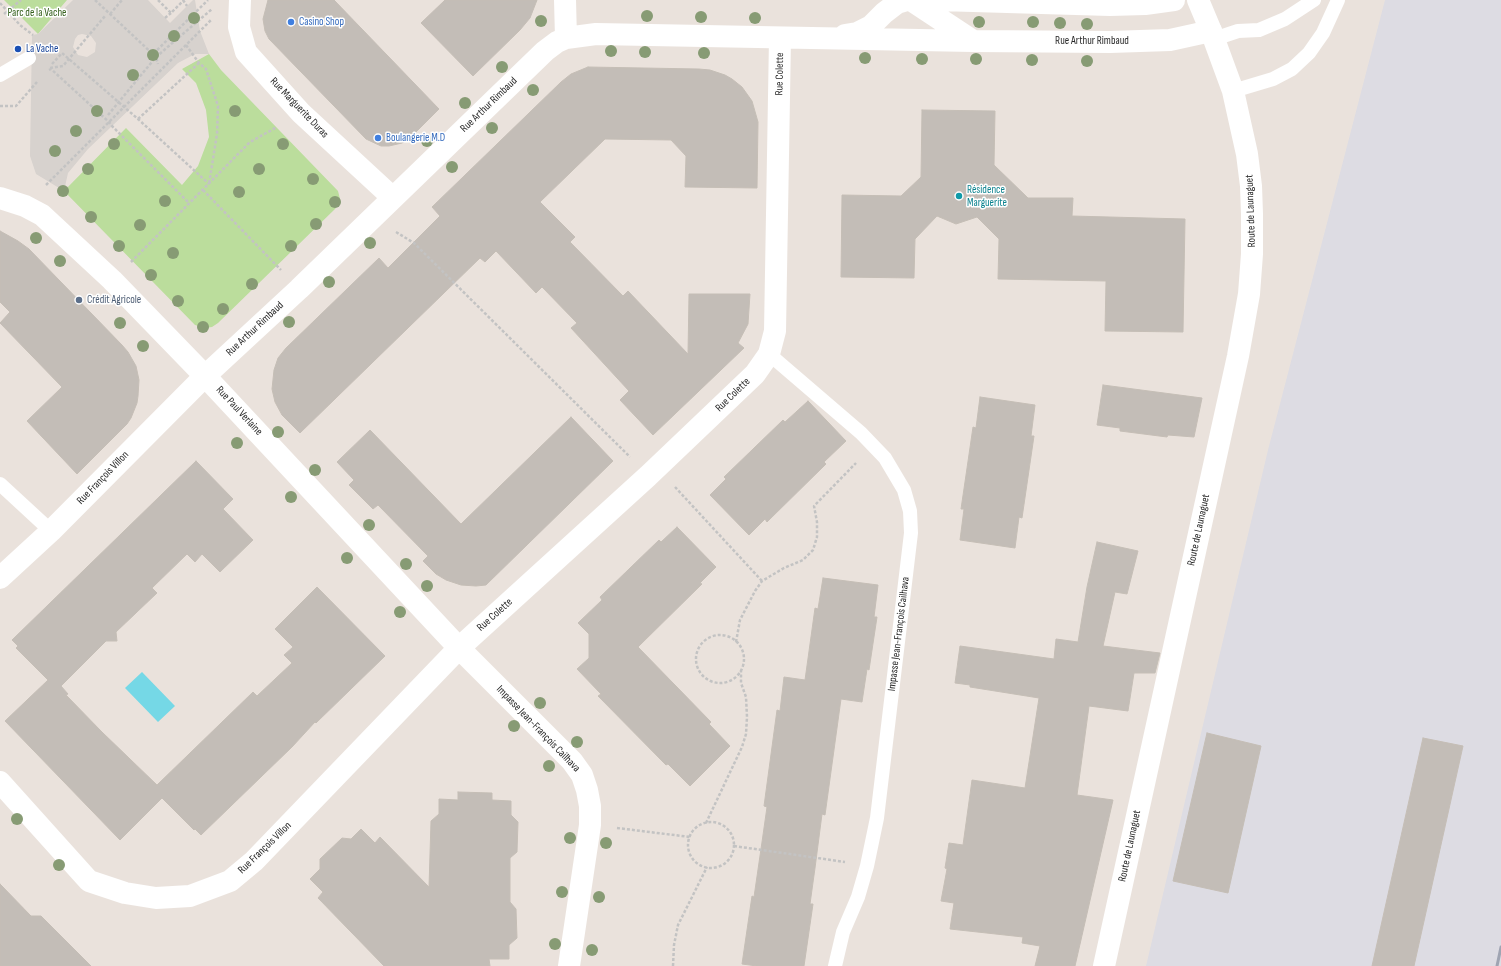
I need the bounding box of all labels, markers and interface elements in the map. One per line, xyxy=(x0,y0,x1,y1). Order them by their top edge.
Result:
park label: Parc de la Vache xyxy=(7,6,67,20)
place label: Casino Shop xyxy=(299,15,344,29)
marker: Casino Shop xyxy=(286,17,296,27)
street label: Rue Arthur Rimbaud xyxy=(1055,34,1129,48)
place label: La Vache xyxy=(26,42,58,56)
marker: La Vache xyxy=(13,44,23,54)
street label: Rue Colette xyxy=(773,52,787,96)
street label: Rue Marguerite Duras xyxy=(267,75,331,141)
street label: Rue Arthur Rimbaud xyxy=(458,75,520,135)
place label: Boulangerie M.D xyxy=(386,131,445,145)
marker: Boulangerie M.D xyxy=(373,133,383,143)
street label: Route de Launaguet xyxy=(1243,174,1259,248)
place label: Résidence Marguerite xyxy=(967,183,1007,209)
marker: Résidence Marguerite xyxy=(954,191,964,201)
place label: Crédit Agricole xyxy=(87,293,141,307)
marker: Crédit Agricole xyxy=(74,295,84,305)
street label: Rue Arthur Rimbaud xyxy=(224,299,286,359)
street label: Rue Colette xyxy=(713,375,753,415)
street label: Rue Paul Verlaine xyxy=(213,384,265,438)
street label: Rue François Villon xyxy=(74,449,132,507)
street label: Route de Launaguet xyxy=(1185,493,1213,567)
street label: Impasse Jean-François Cailhava xyxy=(885,576,913,692)
street label: Rue Colette xyxy=(475,596,515,634)
street label: Impasse Jean-François Cailhava xyxy=(493,683,583,775)
street label: Route de Launaguet xyxy=(1116,809,1144,883)
street label: Rue François Villon xyxy=(236,819,294,877)

